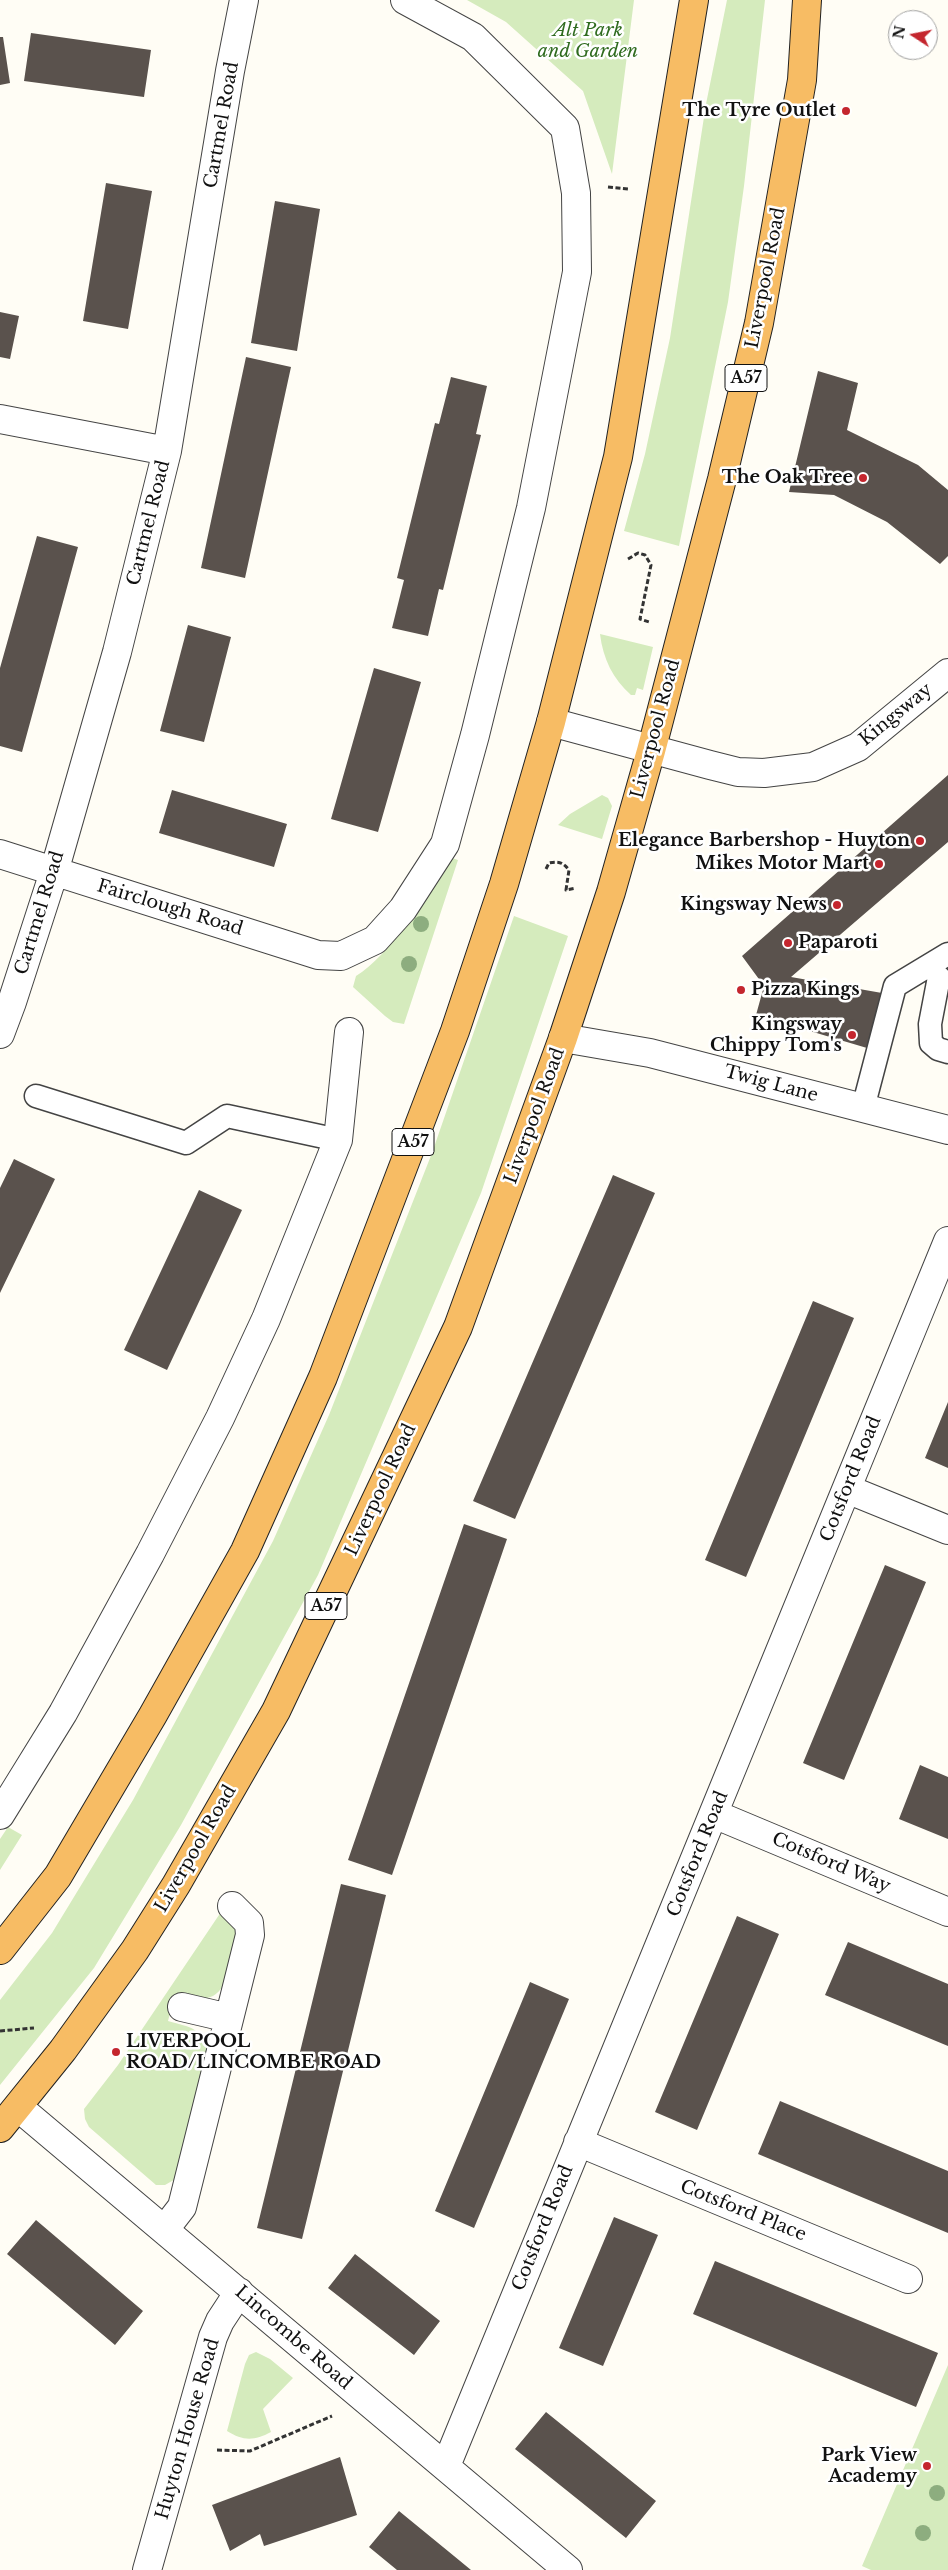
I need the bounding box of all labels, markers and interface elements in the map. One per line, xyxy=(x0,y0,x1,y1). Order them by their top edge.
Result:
north arrow xyxy=(888,10,938,60)
park label: Alt Park and Garden xyxy=(538,20,638,62)
text: N xyxy=(889,24,909,41)
street label: Cartmel Road xyxy=(200,60,244,190)
place label: The Tyre Outlet xyxy=(682,100,836,122)
marker: The Tyre Outlet xyxy=(840,105,852,117)
street label: Liverpool Road xyxy=(742,206,790,350)
road number: A57 xyxy=(725,364,767,392)
street label: Cartmel Road xyxy=(123,458,175,588)
place label: The Oak Tree xyxy=(722,467,853,489)
marker: The Oak Tree xyxy=(857,472,869,484)
street label: Liverpool Road xyxy=(627,657,685,801)
street label: Kingsway xyxy=(855,679,937,751)
place label: Elegance Barbershop - Huyton xyxy=(618,830,910,852)
marker: Elegance Barbershop - Huyton xyxy=(914,835,926,847)
street label: Cartmel Road xyxy=(11,848,69,978)
place label: Mikes Motor Mart xyxy=(695,853,869,875)
marker: Mikes Motor Mart xyxy=(873,858,885,870)
street label: Fairclough Road xyxy=(94,876,246,940)
place label: Kingsway News xyxy=(680,894,827,916)
marker: Kingsway News xyxy=(831,899,843,911)
place label: Paparoti xyxy=(798,932,878,954)
marker: Paparoti xyxy=(782,937,794,949)
place label: Pizza Kings xyxy=(751,979,860,1001)
marker: Pizza Kings xyxy=(735,984,747,996)
place label: Kingsway Chippy Tom's xyxy=(710,1014,842,1056)
marker: Kingsway Chippy Tom's xyxy=(846,1029,858,1041)
street label: Liverpool Road xyxy=(500,1045,570,1187)
street label: Twig Lane xyxy=(722,1061,820,1107)
road number: A57 xyxy=(392,1128,434,1156)
street label: Cotsford Road xyxy=(816,1413,886,1545)
street label: Liverpool Road xyxy=(341,1420,421,1560)
road number: A57 xyxy=(305,1592,347,1620)
street label: Liverpool Road xyxy=(151,1782,241,1916)
street label: Cotsford Road xyxy=(663,1788,733,1920)
street label: Cotsford Way xyxy=(769,1828,893,1898)
place label: LIVERPOOL ROAD/LINCOMBE ROAD xyxy=(126,2031,381,2074)
marker: LIVERPOOL ROAD/LINCOMBE ROAD xyxy=(110,2046,122,2058)
street label: Cotsford Road xyxy=(508,2162,578,2294)
street label: Cotsford Place xyxy=(677,2176,809,2246)
street label: Lincombe Road xyxy=(230,2281,356,2395)
street label: Huyton House Road xyxy=(152,2336,224,2522)
place label: Park View Academy xyxy=(821,2445,917,2488)
marker: Park View Academy xyxy=(921,2460,933,2472)

